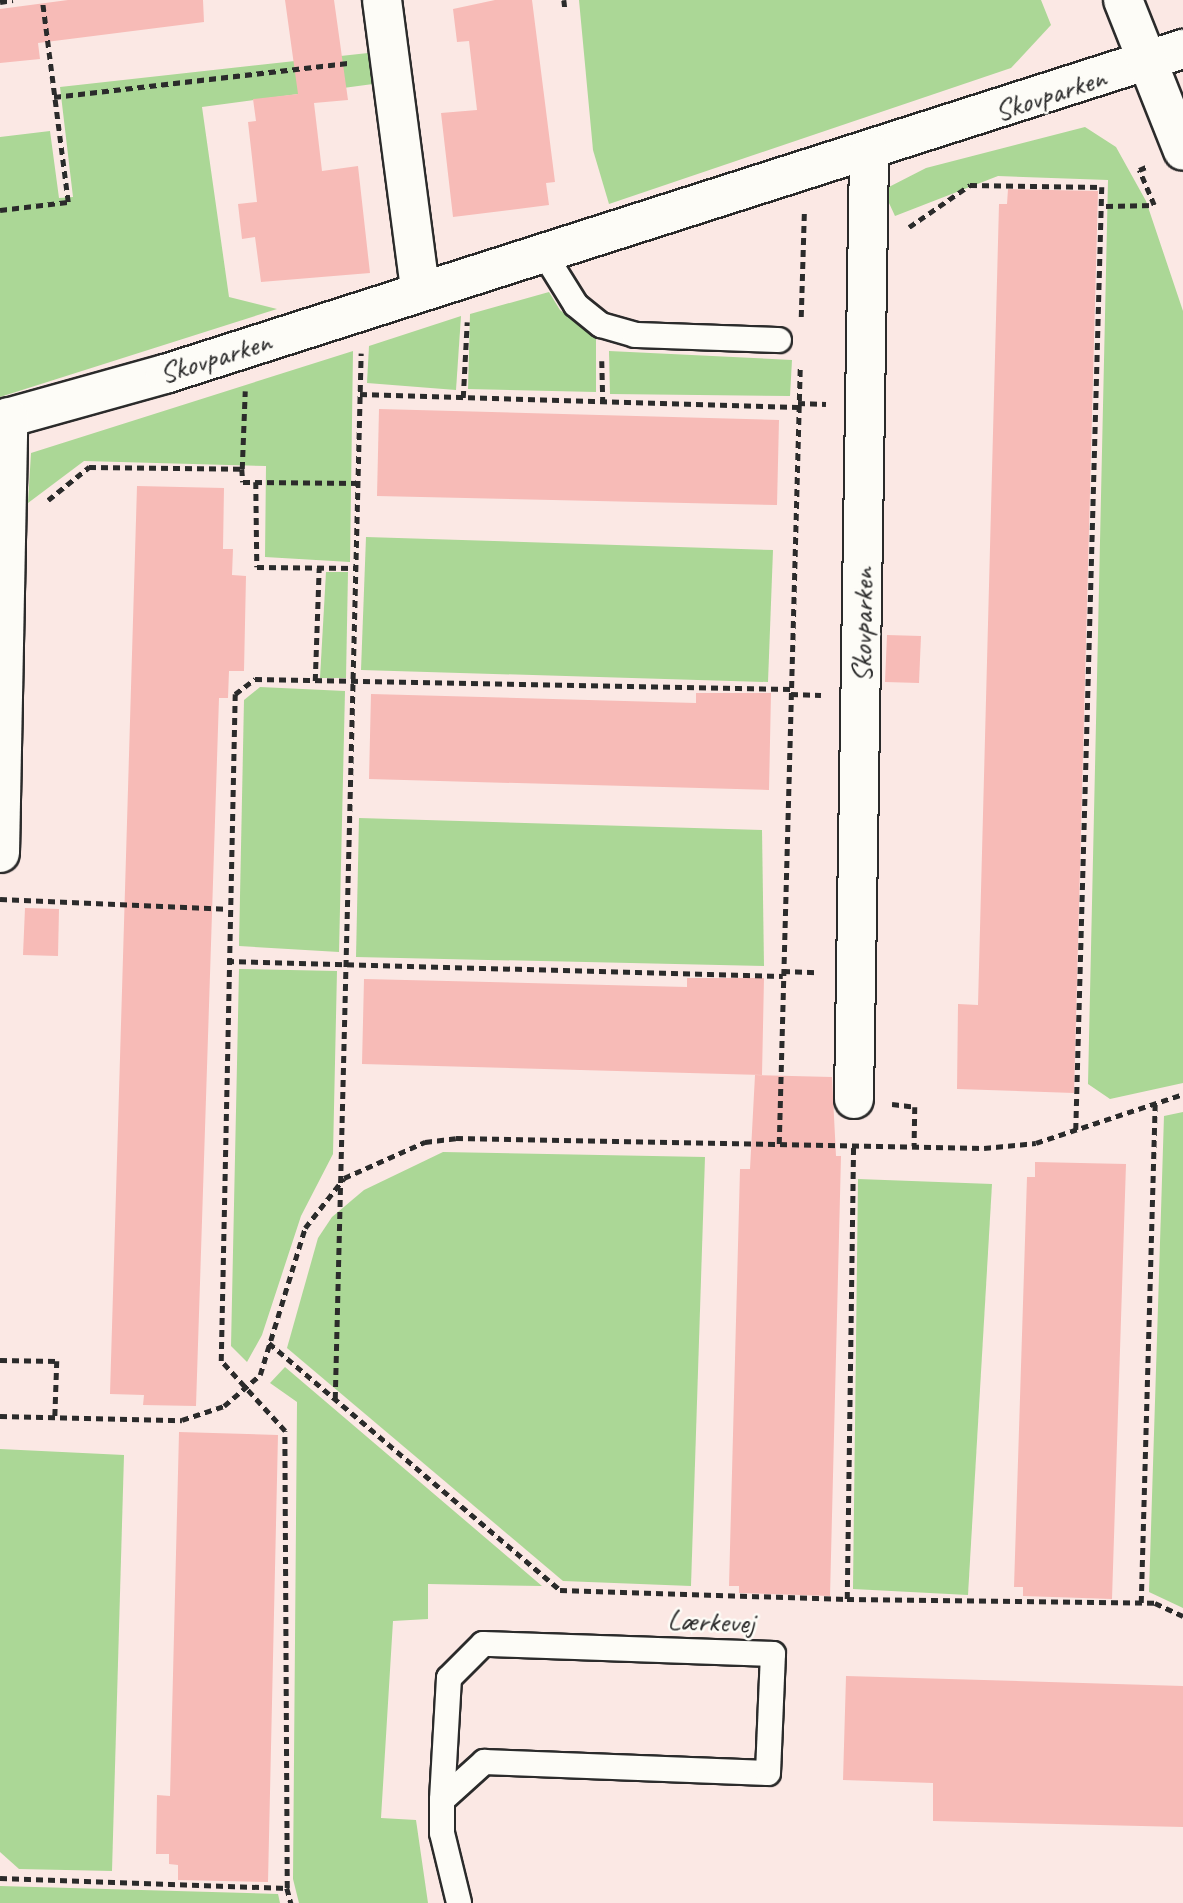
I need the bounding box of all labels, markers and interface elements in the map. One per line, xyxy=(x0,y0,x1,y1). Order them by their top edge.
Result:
street label: Skovparken xyxy=(990,59,1110,129)
street label: Skovparken xyxy=(155,323,275,391)
street label: Skovparken xyxy=(843,567,881,683)
street label: Lærkevej xyxy=(667,1601,755,1641)

